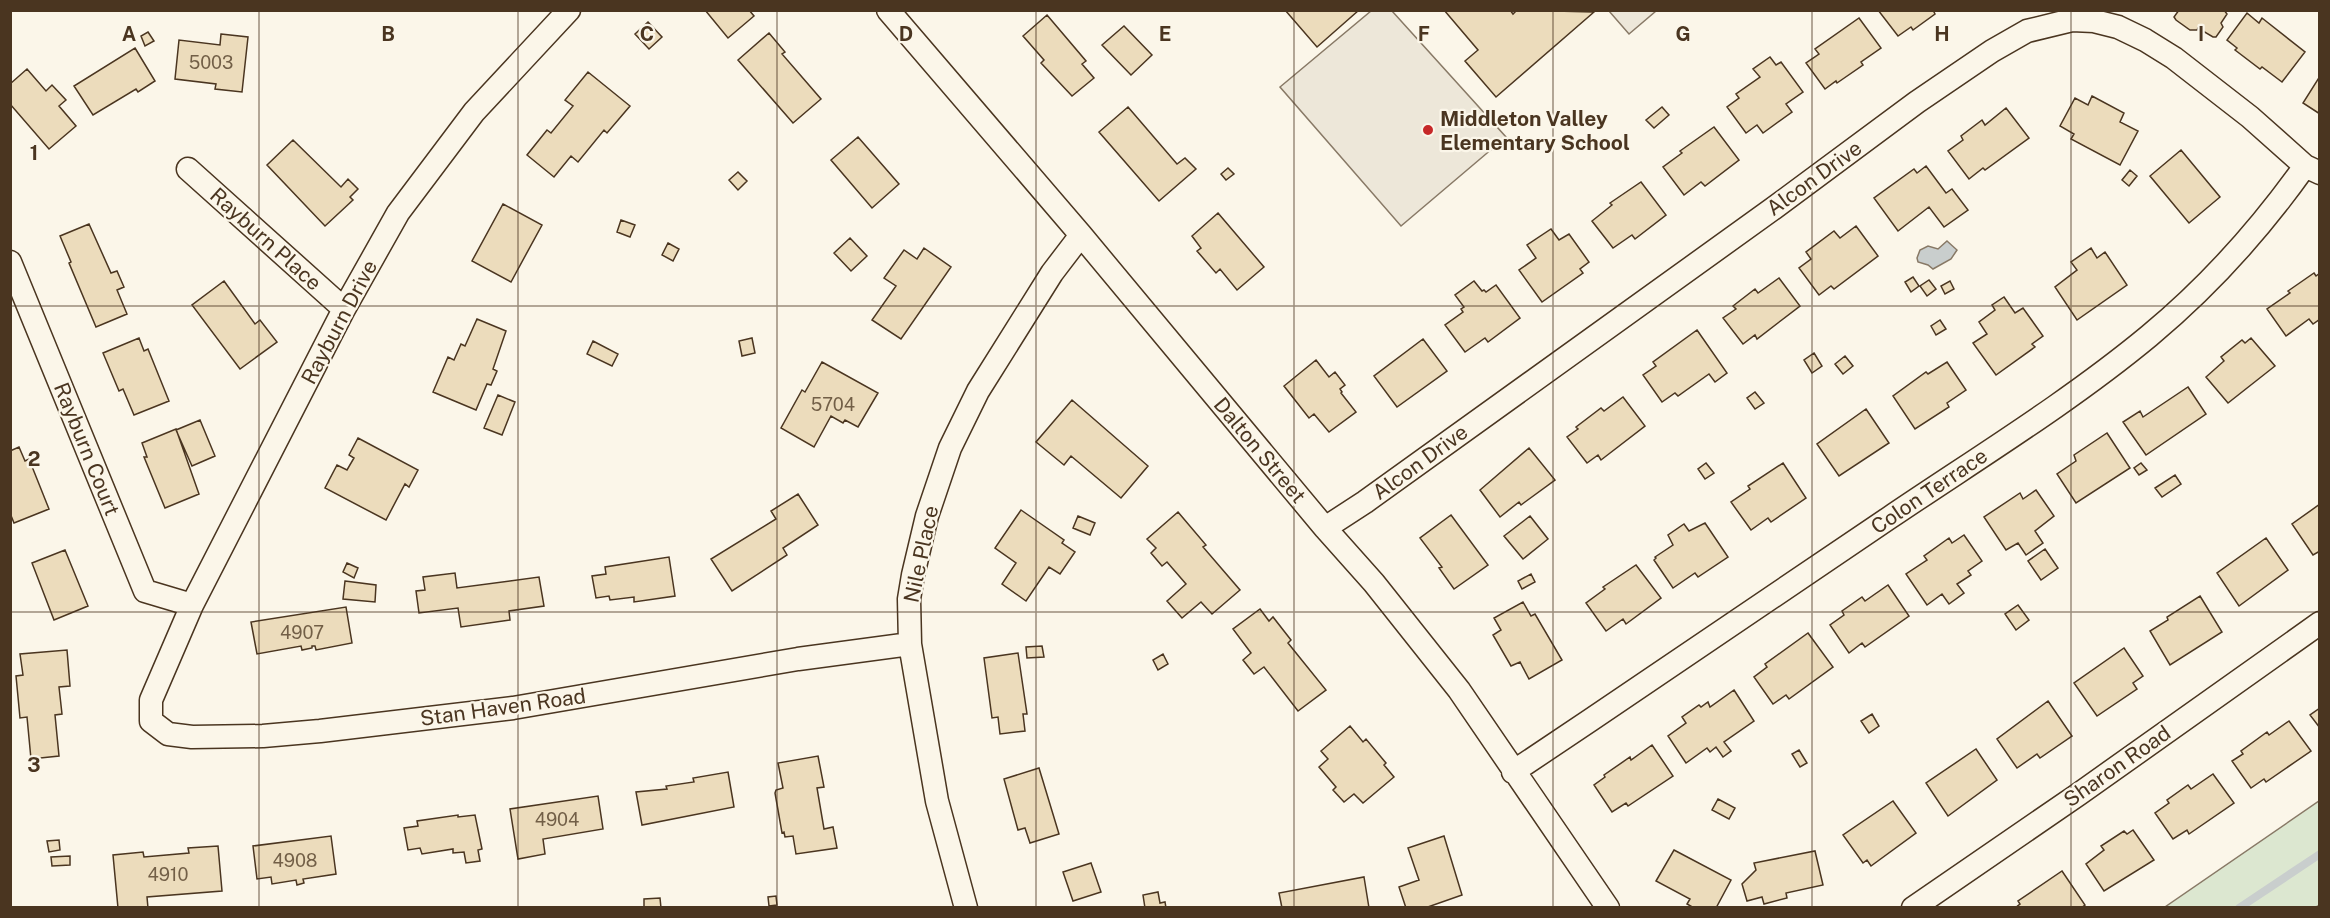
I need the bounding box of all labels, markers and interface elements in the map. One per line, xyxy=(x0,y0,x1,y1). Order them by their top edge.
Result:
text: A xyxy=(122,22,136,46)
text: B xyxy=(381,22,395,46)
text: C xyxy=(640,22,654,46)
text: D xyxy=(899,22,913,46)
text: E xyxy=(1159,22,1171,46)
text: F xyxy=(1418,22,1430,46)
text: G xyxy=(1675,22,1691,46)
text: H xyxy=(1934,22,1950,46)
text: I xyxy=(2198,22,2204,46)
house number: 5003 xyxy=(189,52,233,73)
place label: Middleton Valley Elementary School xyxy=(1440,106,1630,155)
marker: Middleton Valley Elementary School xyxy=(1421,123,1435,137)
street label: Alcon Drive xyxy=(1762,135,1866,221)
text: 1 xyxy=(30,141,38,165)
street label: Rayburn Place xyxy=(205,182,327,296)
street label: Rayburn Drive xyxy=(296,256,382,388)
street label: Rayburn Court xyxy=(49,379,125,519)
street label: Dalton Street xyxy=(1209,392,1311,508)
house number: 5704 xyxy=(811,394,855,415)
street label: Alcon Drive xyxy=(1368,419,1472,505)
street label: Colon Terrace xyxy=(1866,443,1992,539)
text: 2 xyxy=(28,447,40,471)
street label: Nile Place xyxy=(899,503,943,605)
house number: 4907 xyxy=(280,622,324,643)
street label: Stan Haven Road xyxy=(419,683,587,731)
street label: Sharon Road xyxy=(2059,720,2175,812)
text: 3 xyxy=(27,753,41,777)
house number: 4904 xyxy=(535,809,579,830)
house number: 4908 xyxy=(273,850,318,871)
house number: 4910 xyxy=(148,864,188,885)

